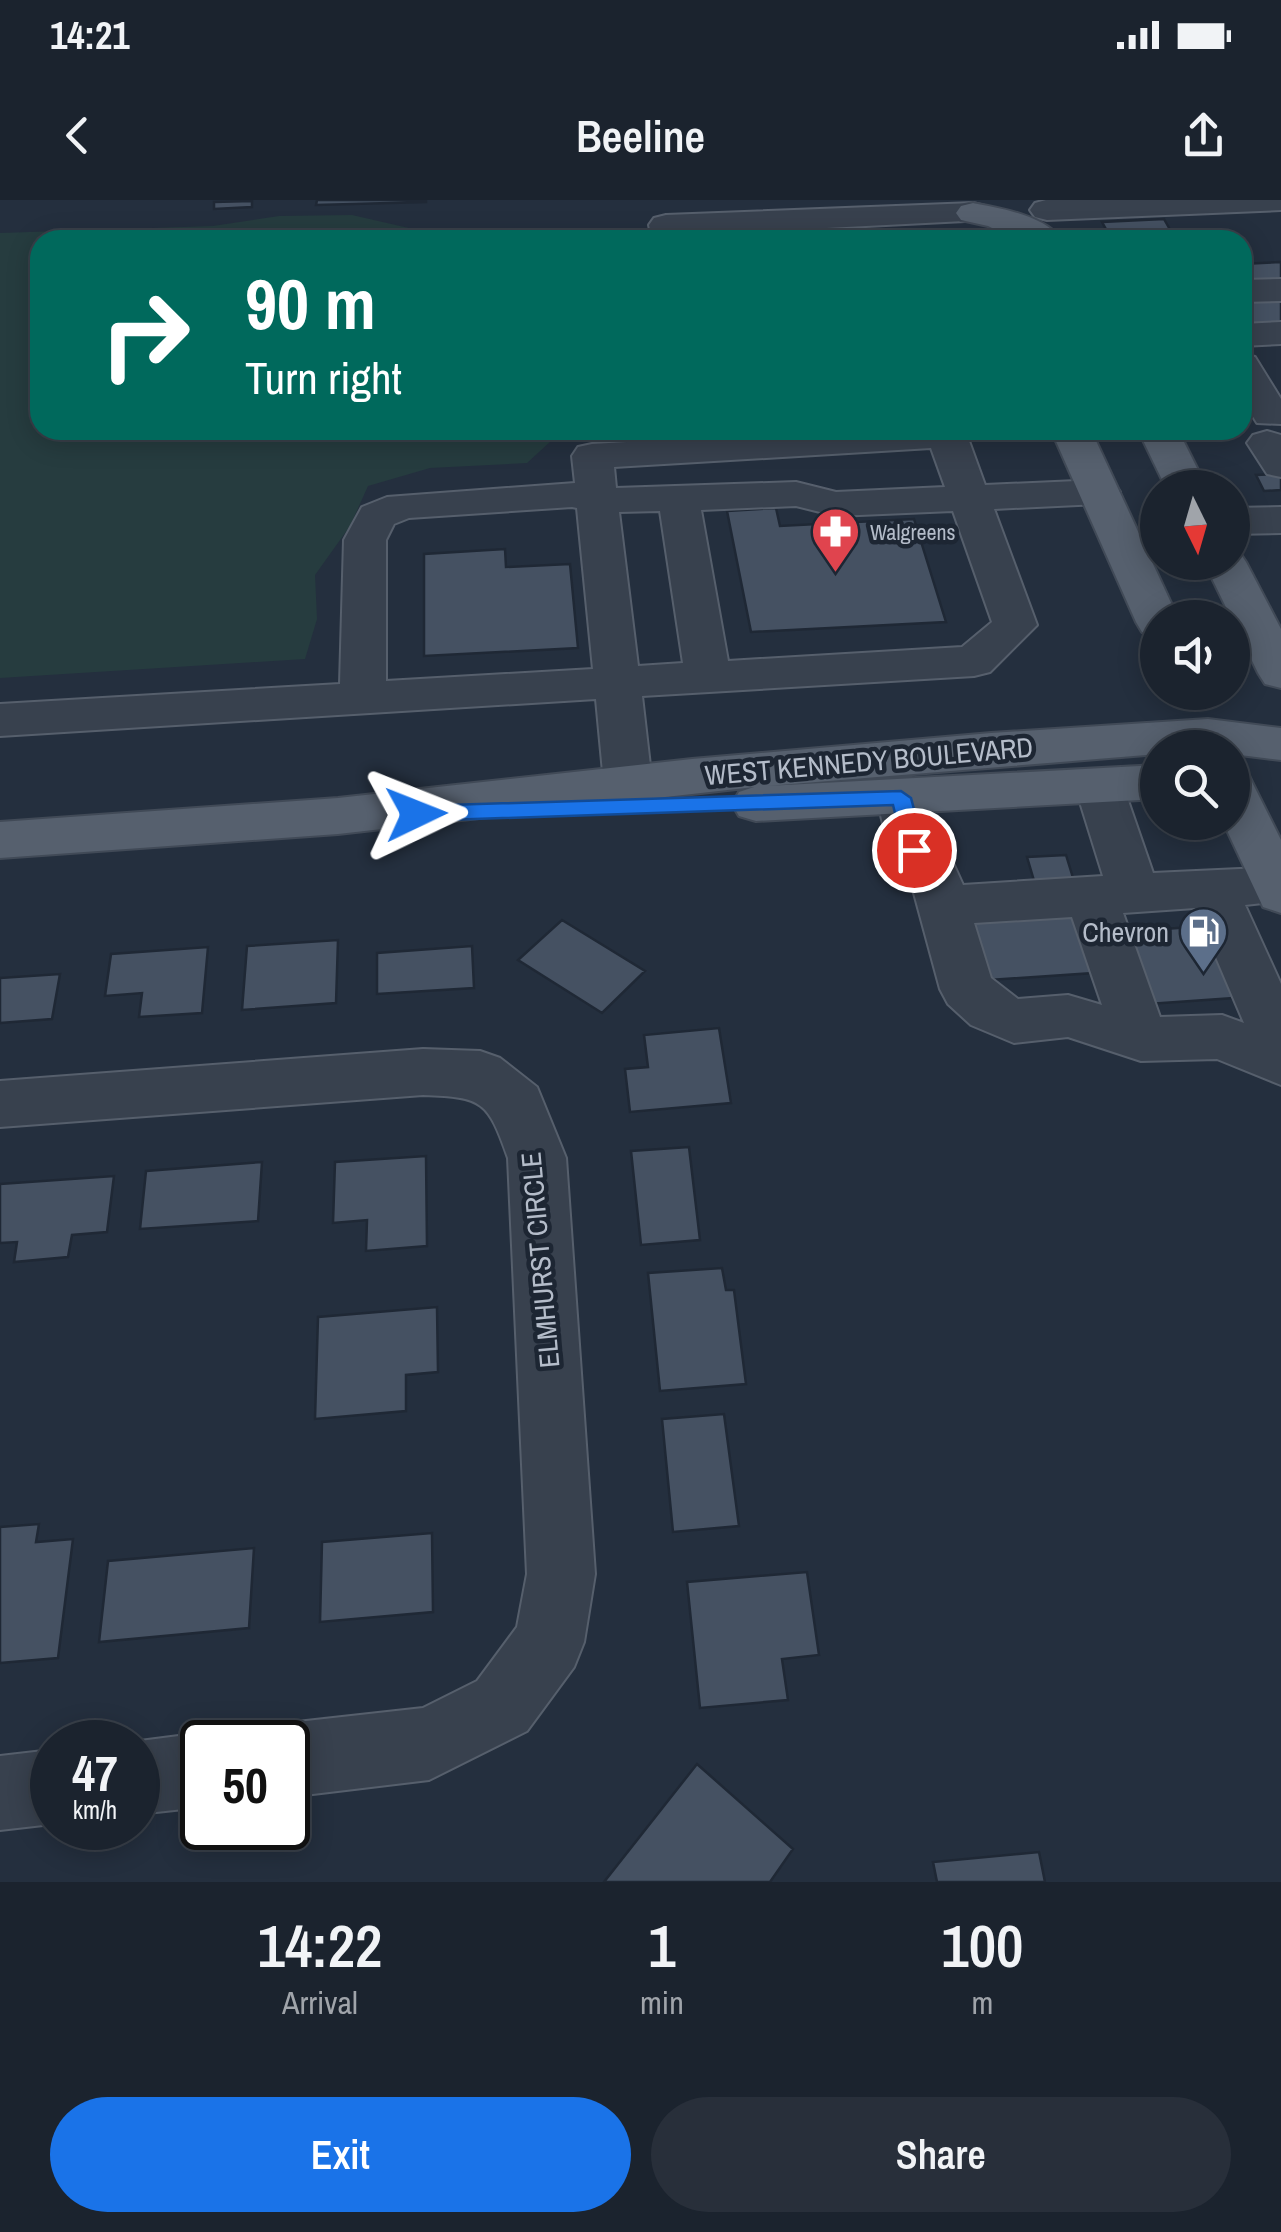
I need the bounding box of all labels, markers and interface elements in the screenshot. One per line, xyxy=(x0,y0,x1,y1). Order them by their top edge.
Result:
text: 14:21 xyxy=(50,10,130,61)
text: Beeline xyxy=(576,105,705,166)
icon: back xyxy=(50,108,105,163)
icon: share xyxy=(1176,108,1231,163)
text: 90 m xyxy=(245,257,376,351)
icon: right xyxy=(80,270,210,400)
text: Turn right xyxy=(245,347,402,408)
north arrow xyxy=(1140,470,1250,580)
map controls xyxy=(1140,470,1250,840)
pharmacy icon: Walgreens xyxy=(809,506,861,574)
place label: Walgreens xyxy=(870,517,956,547)
button: sound xyxy=(1140,600,1250,710)
street label: WEST KENNEDY BOULEVARD xyxy=(703,728,1035,794)
button: search xyxy=(1140,730,1250,840)
position arrow xyxy=(364,762,468,866)
pin xyxy=(872,808,957,893)
icon: arrive xyxy=(887,823,942,878)
fuel station icon: Chevron xyxy=(1178,906,1230,974)
place label: Chevron xyxy=(1082,913,1169,951)
street label: ELMHURST CIRCLE xyxy=(512,1151,568,1369)
speed limit sign: 50 xyxy=(180,1720,310,1850)
text: 47 xyxy=(72,1739,118,1807)
text: km/h xyxy=(73,1793,117,1827)
text: 14:22 xyxy=(258,1905,382,1986)
text: 1 xyxy=(648,1905,676,1986)
text: 100 xyxy=(941,1905,1023,1986)
text: Arrival xyxy=(282,1981,358,2024)
text: min xyxy=(640,1981,684,2024)
text: m xyxy=(971,1981,993,2024)
button: Exit xyxy=(50,2097,631,2212)
button: Share xyxy=(651,2097,1231,2212)

